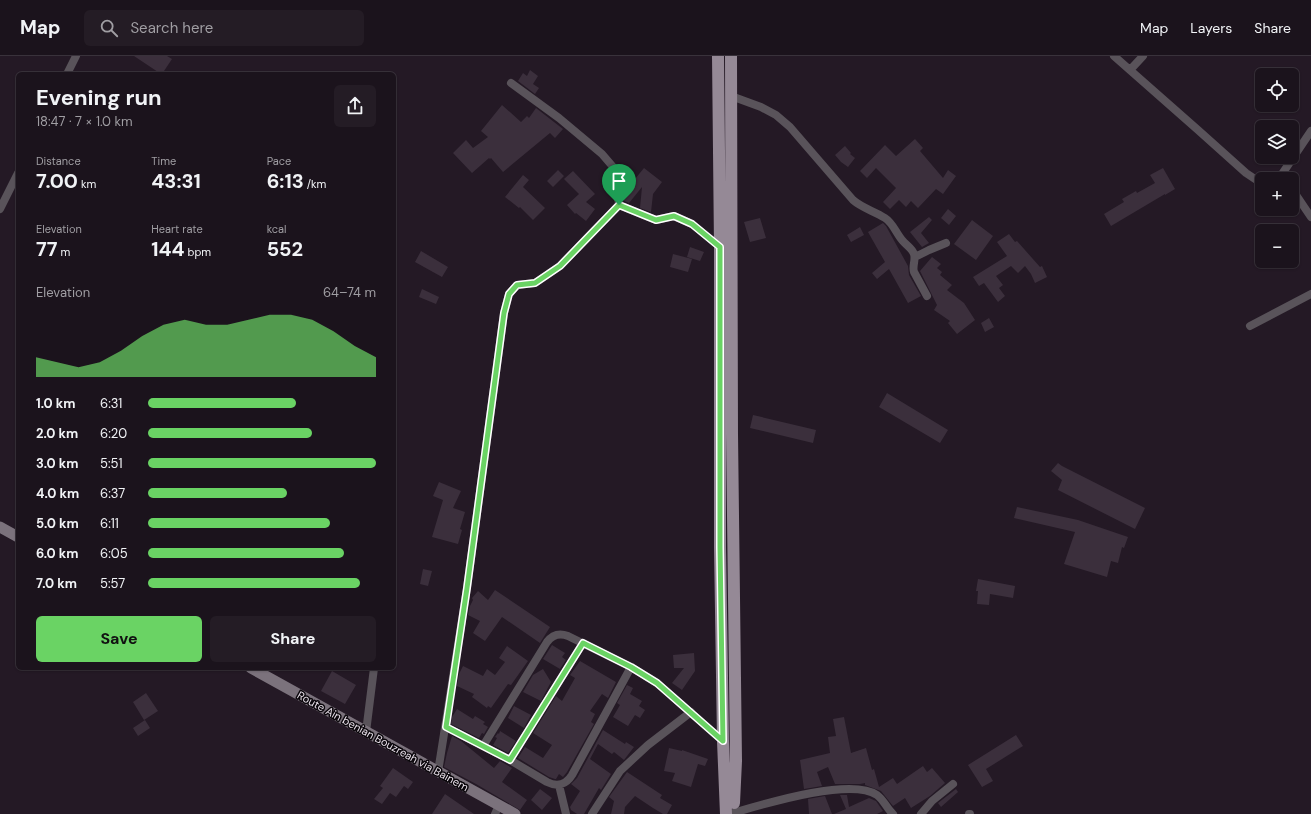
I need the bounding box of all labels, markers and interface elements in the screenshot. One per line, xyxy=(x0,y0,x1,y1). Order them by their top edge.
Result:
search box xyxy=(84,10,364,46)
text: Map xyxy=(20,15,60,40)
icon: search xyxy=(98,17,120,39)
text: Search here xyxy=(130,18,213,38)
text: Map xyxy=(1140,19,1168,37)
text: Layers xyxy=(1190,19,1232,37)
text: Share xyxy=(1254,19,1291,37)
map controls xyxy=(1255,68,1299,268)
button: locate xyxy=(1255,68,1299,112)
text: Evening run xyxy=(36,83,162,112)
button: share xyxy=(334,85,376,127)
text: 18:47 · 7 × 1.0 km xyxy=(36,113,133,130)
button: layers xyxy=(1255,120,1299,164)
text: Distance xyxy=(36,154,81,168)
text: Time xyxy=(151,154,176,168)
text: Pace xyxy=(267,154,291,168)
pin xyxy=(602,164,636,205)
text: 7.00 xyxy=(36,168,78,194)
text: 43:31 xyxy=(151,168,201,194)
text: 6:13 xyxy=(267,168,304,194)
icon: arrive xyxy=(608,170,630,192)
button: + xyxy=(1255,172,1299,216)
text: km xyxy=(78,177,96,191)
text: /km xyxy=(304,177,326,191)
text: Elevation xyxy=(36,222,82,236)
text: Heart rate xyxy=(151,222,203,236)
text: kcal xyxy=(267,222,287,236)
button: − xyxy=(1255,224,1299,268)
text: 77 xyxy=(36,236,57,262)
text: 144 xyxy=(151,236,185,262)
text: 552 xyxy=(267,236,303,262)
text: m xyxy=(57,245,70,259)
text: bpm xyxy=(185,245,211,259)
text: Elevation xyxy=(36,284,90,301)
text: 64–74 m xyxy=(323,284,376,301)
text: 1.0 km xyxy=(36,395,75,412)
text: 6:31 xyxy=(100,395,122,412)
text: 2.0 km xyxy=(36,425,78,442)
text: 6:20 xyxy=(100,425,127,442)
text: 3.0 km xyxy=(36,455,79,472)
text: 5:51 xyxy=(100,455,123,472)
text: 4.0 km xyxy=(36,485,79,502)
text: 6:37 xyxy=(100,485,125,502)
text: 5.0 km xyxy=(36,515,79,532)
text: 6:11 xyxy=(100,515,119,532)
text: 6.0 km xyxy=(36,545,79,562)
text: 6:05 xyxy=(100,545,128,562)
text: 7.0 km xyxy=(36,575,77,592)
text: 5:57 xyxy=(100,575,125,592)
button: Save xyxy=(36,616,202,662)
button: Share xyxy=(210,616,376,662)
street label: Route Ain benian Bouzreah via Bainem xyxy=(295,688,471,794)

